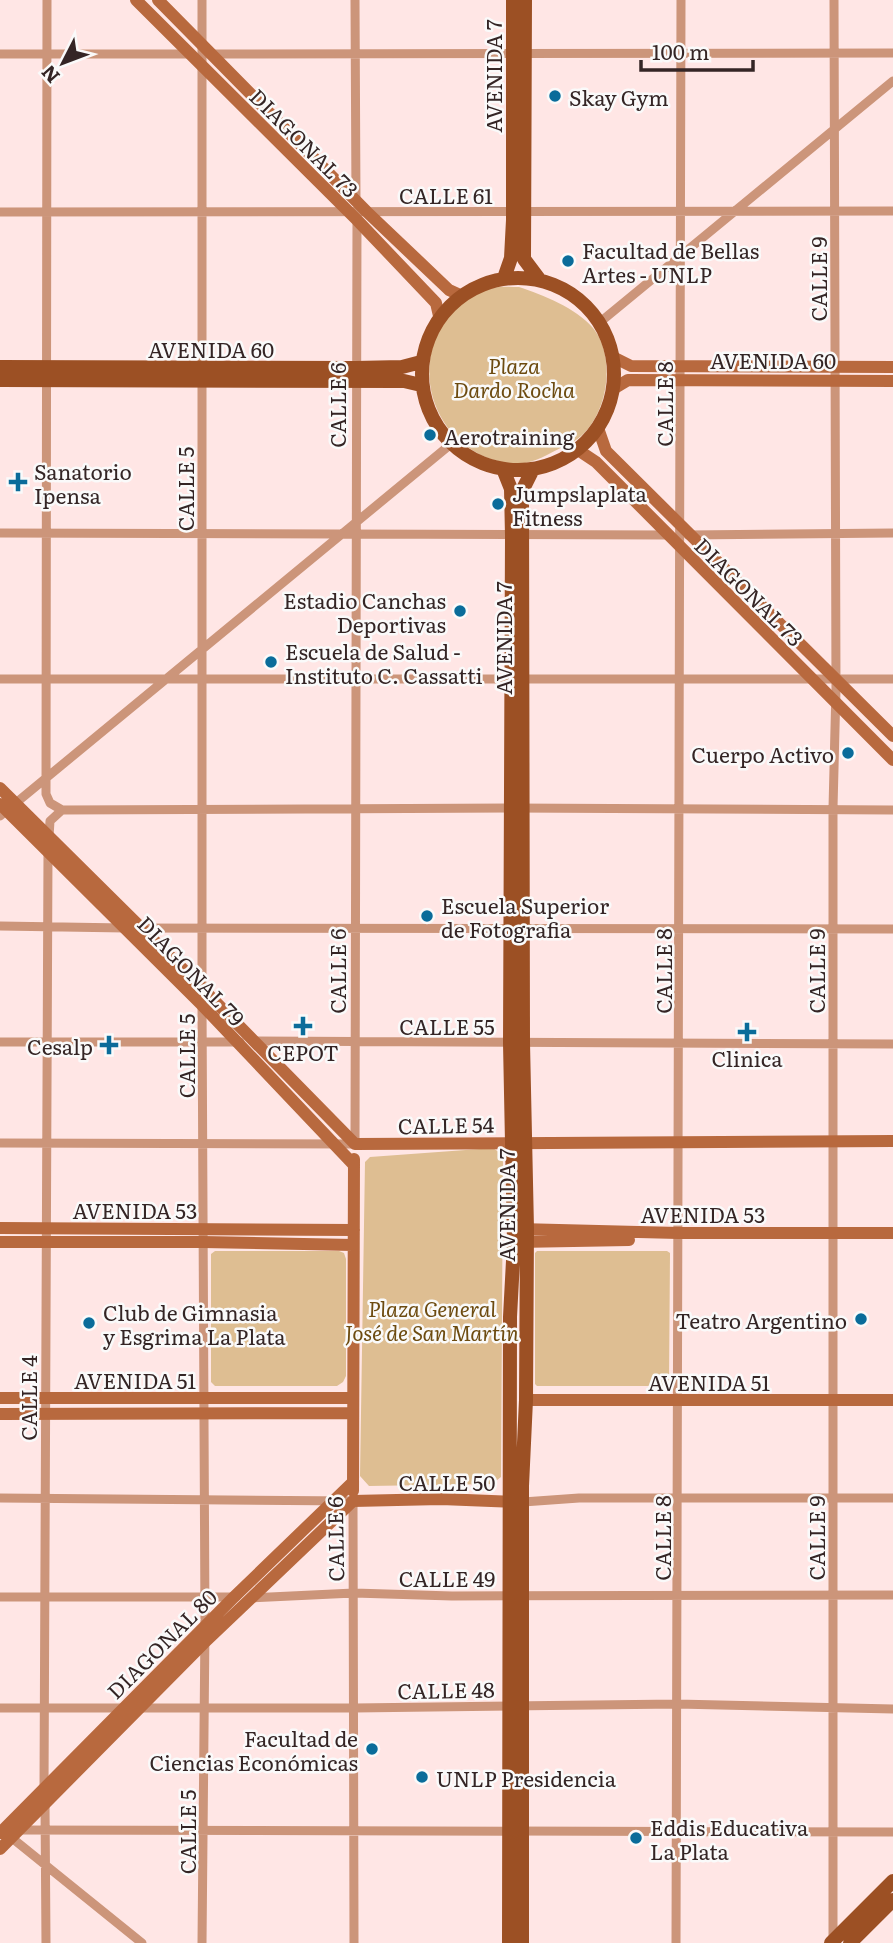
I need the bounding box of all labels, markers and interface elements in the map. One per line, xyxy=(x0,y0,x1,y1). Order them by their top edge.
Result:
street label: AVENIDA 7 xyxy=(477,19,508,133)
north arrow xyxy=(28,28,98,98)
scale bar xyxy=(641,28,753,72)
text: 100 m xyxy=(652,35,709,66)
text: N xyxy=(34,60,65,90)
street label: DIAGONAL 73 xyxy=(244,81,366,203)
place label: Skay Gym xyxy=(569,81,669,112)
marker: Skay Gym xyxy=(547,88,563,104)
street label: CALLE 61 xyxy=(399,179,493,210)
place label: Facultad de Bellas Artes - UNLP xyxy=(582,234,759,289)
street label: CALLE 9 xyxy=(802,236,833,322)
marker: Facultad de Bellas Artes - UNLP xyxy=(560,253,576,269)
street label: AVENIDA 60 xyxy=(148,333,274,364)
street label: AVENIDA 60 xyxy=(710,344,836,375)
park label: Plaza Dardo Rocha xyxy=(453,349,575,404)
street label: CALLE 8 xyxy=(648,361,679,447)
street label: CALLE 6 xyxy=(321,362,352,448)
place label: Aerotraining xyxy=(444,420,575,451)
marker: Aerotraining xyxy=(422,427,438,443)
street label: CALLE 5 xyxy=(169,447,200,531)
place label: Sanatorio Ipensa xyxy=(34,455,132,510)
marker: Sanatorio Ipensa xyxy=(8,472,28,492)
place label: Jumpslaplata Fitness xyxy=(512,477,647,532)
marker: Jumpslaplata Fitness xyxy=(490,496,506,512)
street label: DIAGONAL 73 xyxy=(689,530,811,652)
street label: AVENIDA 7 xyxy=(487,581,518,695)
place label: Estadio Canchas Deportivas xyxy=(283,584,446,639)
marker: Estadio Canchas Deportivas xyxy=(452,603,468,619)
place label: Escuela de Salud - Instituto C. Cassatti xyxy=(285,635,482,690)
marker: Escuela de Salud - Instituto C. Cassatti xyxy=(263,654,279,670)
place label: Cuerpo Activo xyxy=(691,738,834,769)
marker: Cuerpo Activo xyxy=(840,745,856,761)
place label: Escuela Superior de Fotografia xyxy=(441,889,609,944)
street label: DIAGONAL 79 xyxy=(131,908,253,1032)
marker: Escuela Superior de Fotografia xyxy=(419,908,435,924)
street label: CALLE 6 xyxy=(321,928,352,1014)
street label: CALLE 8 xyxy=(647,928,678,1014)
street label: CALLE 9 xyxy=(800,928,831,1014)
street label: CALLE 55 xyxy=(399,1010,495,1041)
street label: CALLE 5 xyxy=(170,1014,201,1098)
marker: CEPOT xyxy=(293,1016,313,1036)
marker: Clinica xyxy=(737,1022,757,1042)
place label: Cesalp xyxy=(27,1030,93,1061)
marker: Cesalp xyxy=(99,1035,119,1055)
place label: CEPOT xyxy=(267,1036,339,1067)
place label: Clinica xyxy=(711,1042,783,1073)
street label: CALLE 54 xyxy=(398,1108,495,1140)
street label: AVENIDA 7 xyxy=(490,1148,521,1262)
street label: AVENIDA 53 xyxy=(73,1194,197,1225)
street label: AVENIDA 53 xyxy=(641,1198,765,1229)
park label: Plaza General José de San Martín xyxy=(345,1292,519,1347)
place label: Club de Gimnasia y Esgrima La Plata xyxy=(103,1296,286,1351)
place label: Teatro Argentino xyxy=(675,1304,847,1335)
marker: Teatro Argentino xyxy=(853,1311,869,1327)
marker: Club de Gimnasia y Esgrima La Plata xyxy=(81,1315,97,1331)
street label: CALLE 4 xyxy=(12,1355,43,1441)
street label: AVENIDA 51 xyxy=(74,1364,196,1395)
street label: AVENIDA 51 xyxy=(648,1366,770,1397)
street label: CALLE 50 xyxy=(399,1466,495,1497)
street label: CALLE 8 xyxy=(646,1495,677,1581)
street label: CALLE 9 xyxy=(800,1495,831,1581)
street label: CALLE 6 xyxy=(318,1496,350,1582)
street label: CALLE 49 xyxy=(399,1562,495,1593)
street label: DIAGONAL 80 xyxy=(99,1581,223,1705)
street label: CALLE 48 xyxy=(397,1673,495,1705)
place label: Facultad de Ciencias Económicas xyxy=(149,1722,358,1777)
marker: Facultad de Ciencias Económicas xyxy=(364,1741,380,1757)
place label: UNLP Presidencia xyxy=(436,1762,617,1793)
marker: UNLP Presidencia xyxy=(414,1769,430,1785)
street label: CALLE 5 xyxy=(171,1790,202,1874)
place label: Eddis Educativa La Plata xyxy=(650,1811,809,1866)
marker: Eddis Educativa La Plata xyxy=(628,1830,644,1846)

